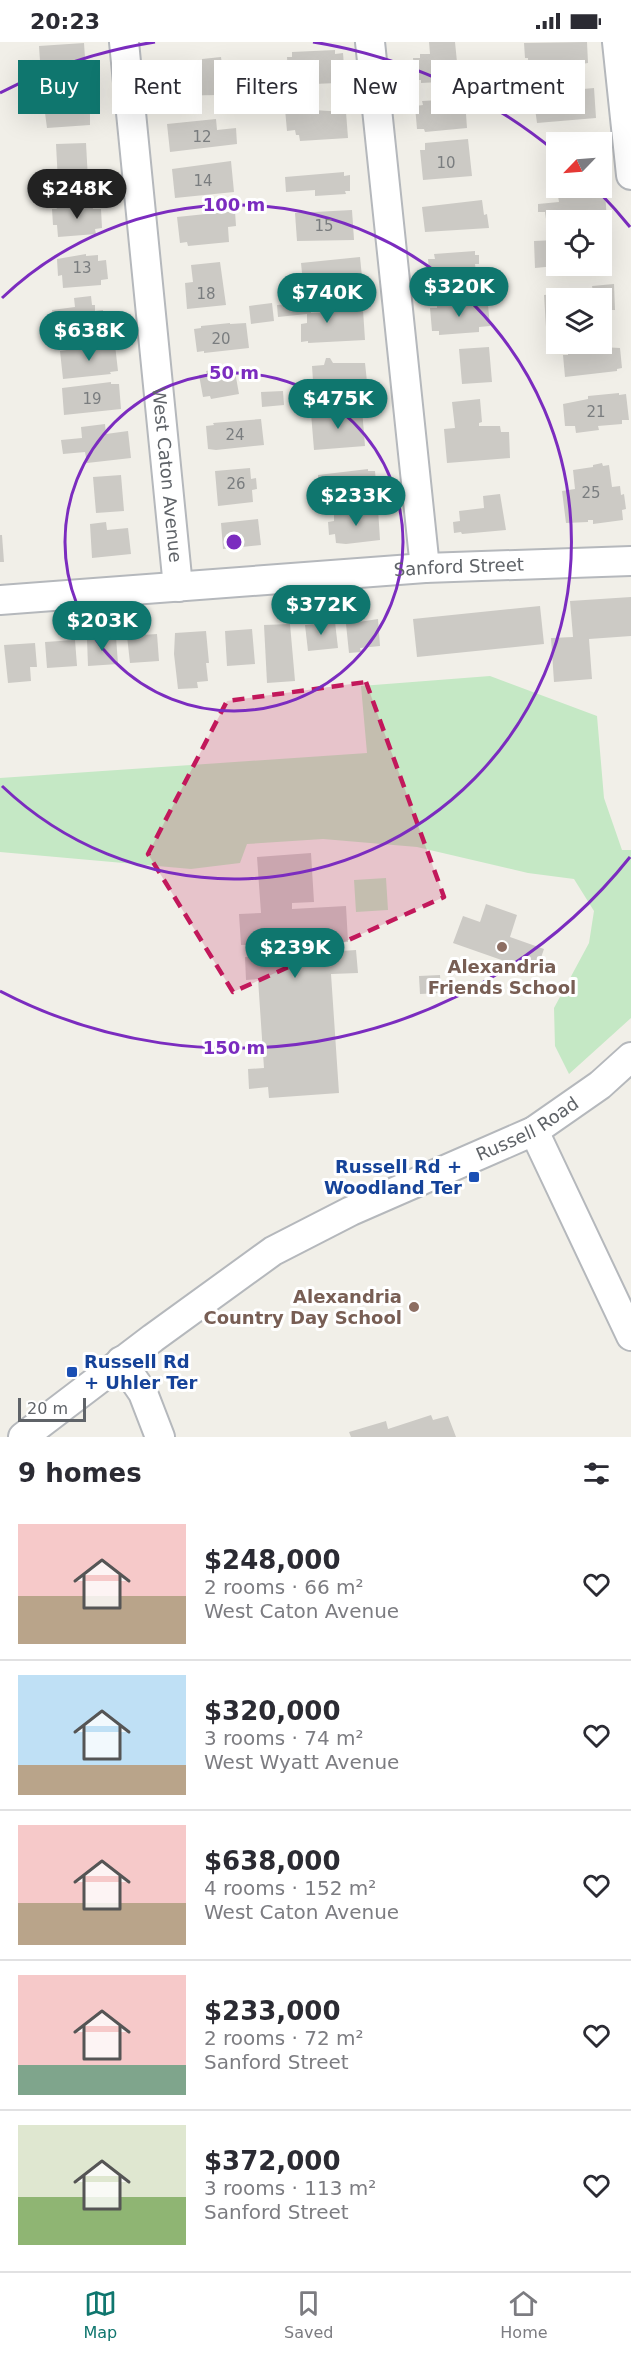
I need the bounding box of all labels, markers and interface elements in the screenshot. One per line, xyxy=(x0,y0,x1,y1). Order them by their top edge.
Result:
text: 20:23 xyxy=(30,9,100,34)
chip: Buy xyxy=(18,60,100,114)
chip: Rent xyxy=(112,60,202,114)
chip: Filters xyxy=(214,60,319,114)
chip: New xyxy=(331,60,419,114)
chip: Apartment xyxy=(431,60,585,114)
house number: 12 xyxy=(192,128,212,146)
north arrow xyxy=(546,132,612,198)
map controls xyxy=(546,132,612,354)
house number: 10 xyxy=(436,154,456,172)
pin: $248K xyxy=(35,169,119,220)
house number: 14 xyxy=(193,172,213,190)
text: $248K xyxy=(41,176,113,200)
text: 100 m xyxy=(203,194,265,215)
button: locate xyxy=(546,210,612,276)
house number: 15 xyxy=(314,217,334,235)
house number: 13 xyxy=(72,259,92,277)
pin: $320K xyxy=(417,267,501,318)
pin: $740K xyxy=(285,273,369,324)
text: $320K xyxy=(423,274,495,298)
text: $740K xyxy=(291,280,363,304)
house number: 18 xyxy=(196,285,216,303)
button: layers xyxy=(546,288,612,354)
pin: $638K xyxy=(47,311,131,362)
text: $638K xyxy=(53,318,125,342)
house number: 20 xyxy=(211,330,231,348)
text: 50 m xyxy=(209,362,259,383)
pin: $475K xyxy=(296,379,380,430)
street label: West Caton Avenue xyxy=(148,386,187,563)
text: $475K xyxy=(302,386,374,410)
house number: 19 xyxy=(82,390,102,408)
house number: 21 xyxy=(586,403,606,421)
house number: 24 xyxy=(225,426,245,444)
house number: 26 xyxy=(226,475,246,493)
pin: $233K xyxy=(314,476,398,527)
text: $233K xyxy=(320,483,392,507)
house number: 25 xyxy=(581,484,601,502)
centre of rings xyxy=(224,532,244,552)
street label: Sanford Street xyxy=(393,554,524,580)
pin: $372K xyxy=(279,585,363,636)
text: $372K xyxy=(285,592,357,616)
pin: $203K xyxy=(60,601,144,652)
text: $203K xyxy=(66,608,138,632)
pin: $239K xyxy=(253,928,337,979)
text: $239K xyxy=(259,935,331,959)
marker: Alexandria Friends School xyxy=(495,940,509,954)
place label: Alexandria Friends School xyxy=(428,956,576,998)
text: 150 m xyxy=(203,1037,265,1058)
street label: Russell Road xyxy=(473,1092,582,1165)
place label: Russell Rd + Woodland Ter xyxy=(324,1156,462,1198)
marker: Russell Rd + Woodland Ter xyxy=(467,1170,481,1184)
place label: Alexandria Country Day School xyxy=(203,1286,402,1328)
marker: Alexandria Country Day School xyxy=(407,1300,421,1314)
place label: Russell Rd + Uhler Ter xyxy=(84,1351,197,1393)
marker: Russell Rd + Uhler Ter xyxy=(65,1365,79,1379)
scale bar xyxy=(18,1395,86,1422)
text: 20 m xyxy=(27,1399,68,1418)
icon: filters xyxy=(580,1457,613,1490)
text: 9 homes xyxy=(18,1458,142,1488)
text: $248,000 xyxy=(204,1545,341,1575)
icon: home xyxy=(66,1548,138,1620)
icon: heart xyxy=(580,1568,613,1601)
text: 2 rooms · 66 m² xyxy=(204,1575,364,1599)
text: West Caton Avenue xyxy=(204,1599,399,1623)
text: $320,000 xyxy=(204,1696,341,1726)
icon: home xyxy=(66,1699,138,1771)
icon: heart xyxy=(580,1719,613,1752)
text: 3 rooms · 74 m² xyxy=(204,1726,364,1750)
text: West Wyatt Avenue xyxy=(204,1750,399,1774)
text: $638,000 xyxy=(204,1846,341,1876)
icon: home xyxy=(66,1849,138,1921)
icon: heart xyxy=(580,1869,613,1902)
text: 4 rooms · 152 m² xyxy=(204,1876,376,1900)
text: West Caton Avenue xyxy=(204,1900,399,1924)
text: $233,000 xyxy=(204,1996,341,2026)
icon: home xyxy=(66,1999,138,2071)
icon: heart xyxy=(580,2019,613,2052)
text: 2 rooms · 72 m² xyxy=(204,2026,364,2050)
text: Sanford Street xyxy=(204,2050,349,2074)
text: $372,000 xyxy=(204,2146,341,2176)
icon: home xyxy=(66,2149,138,2221)
icon: heart xyxy=(580,2169,613,2202)
text: 3 rooms · 113 m² xyxy=(204,2176,376,2200)
text: Sanford Street xyxy=(204,2200,349,2224)
tab: Map xyxy=(83,2287,117,2342)
tab: Saved xyxy=(284,2287,333,2342)
tab: Home xyxy=(500,2287,548,2342)

